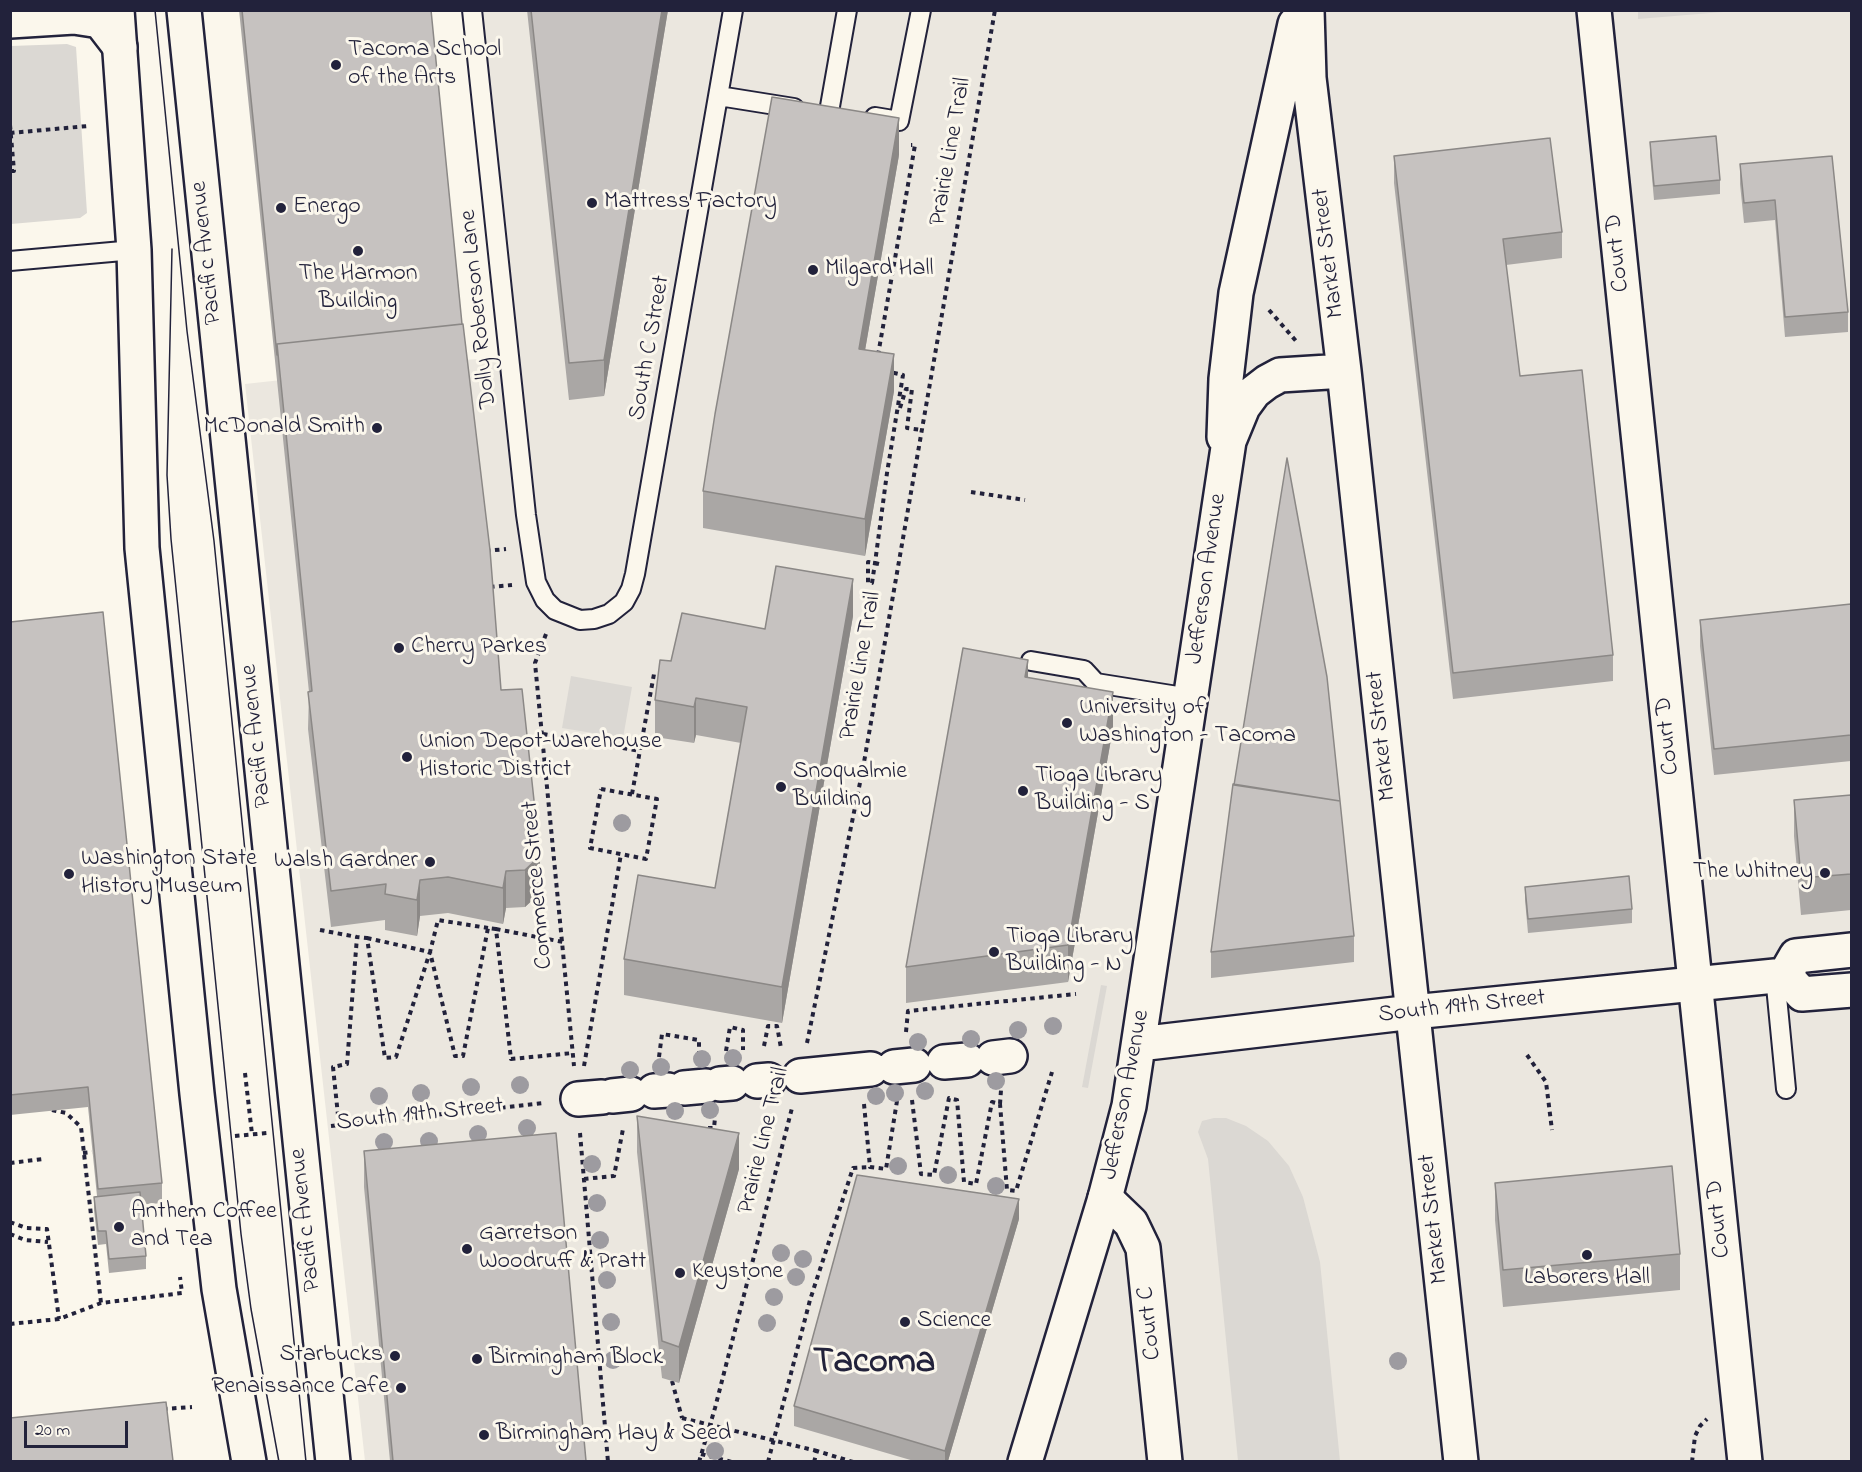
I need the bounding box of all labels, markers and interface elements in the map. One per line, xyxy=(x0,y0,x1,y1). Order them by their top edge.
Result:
place label: Tacoma School of the Arts xyxy=(348,37,501,93)
marker: Tacoma School of the Arts xyxy=(329,58,343,72)
street label: Prairie Line Trail xyxy=(925,76,979,228)
street label: Pacific Avenue xyxy=(186,180,230,326)
street label: Market Street xyxy=(1308,186,1352,320)
place label: Mattress Factory xyxy=(604,189,777,217)
place label: Energo xyxy=(293,194,361,222)
marker: Mattress Factory xyxy=(585,196,599,210)
marker: Energo xyxy=(274,201,288,215)
street label: Dolly Roberson Lane xyxy=(455,208,505,410)
street label: Court D xyxy=(1601,212,1637,294)
marker: The Harmon Building xyxy=(351,244,365,258)
place label: Milgard Hall xyxy=(825,256,934,284)
place label: The Harmon Building xyxy=(298,261,418,317)
marker: Milgard Hall xyxy=(806,263,820,277)
street label: South C Street xyxy=(624,273,678,423)
place label: McDonald Smith xyxy=(204,414,365,442)
marker: McDonald Smith xyxy=(370,421,384,435)
street label: Jefferson Avenue xyxy=(1182,492,1234,666)
street label: Prairie Line Trail xyxy=(835,590,889,742)
place label: Cherry Parkes xyxy=(411,634,547,662)
marker: Cherry Parkes xyxy=(392,641,406,655)
street label: Pacific Avenue xyxy=(236,663,280,809)
street label: Market Street xyxy=(1362,669,1404,803)
place label: University of Washington - Tacoma xyxy=(1079,695,1296,751)
street label: Court D xyxy=(1651,695,1687,777)
marker: University of Washington - Tacoma xyxy=(1060,716,1074,730)
place label: Union Depot-Warehouse Historic District xyxy=(419,729,662,785)
marker: Union Depot-Warehouse Historic District xyxy=(400,750,414,764)
place label: Snoqualmie Building xyxy=(793,759,907,815)
place label: Tioga Library Building - S xyxy=(1035,763,1162,819)
marker: Snoqualmie Building xyxy=(774,780,788,794)
marker: Tioga Library Building - S xyxy=(1016,784,1030,798)
street label: Commerce Street xyxy=(517,800,561,970)
place label: Washington State History Museum xyxy=(81,846,257,902)
place label: Walsh Gardner xyxy=(274,848,418,876)
marker: Walsh Gardner xyxy=(423,855,437,869)
place label: The Whitney xyxy=(1693,859,1813,887)
marker: The Whitney xyxy=(1818,866,1832,880)
marker: Washington State History Museum xyxy=(62,867,76,881)
place label: Tioga Library Building - N xyxy=(1006,924,1133,980)
marker: Tioga Library Building - N xyxy=(987,945,1001,959)
street label: South 19th Street xyxy=(1377,985,1547,1031)
street label: Jefferson Avenue xyxy=(1096,1008,1158,1182)
street label: Prairie Line Trail xyxy=(733,1065,797,1217)
street label: South 19th Street xyxy=(335,1093,505,1139)
street label: Pacific Avenue xyxy=(285,1147,329,1293)
street label: Market Street xyxy=(1414,1152,1456,1286)
street label: Court D xyxy=(1702,1178,1738,1260)
place label: Anthem Coffee and Tea xyxy=(131,1199,277,1255)
marker: Anthem Coffee and Tea xyxy=(112,1220,126,1234)
place label: Garretson Woodruff & Pratt xyxy=(479,1221,646,1277)
marker: Garretson Woodruff & Pratt xyxy=(460,1242,474,1256)
marker: Laborers Hall xyxy=(1580,1248,1594,1262)
place label: Keystone xyxy=(692,1259,783,1287)
place label: Laborers Hall xyxy=(1524,1265,1650,1293)
marker: Keystone xyxy=(673,1266,687,1280)
street label: Court C xyxy=(1133,1285,1169,1361)
place label: Science xyxy=(917,1308,991,1336)
marker: Science xyxy=(898,1315,912,1329)
place label: Starbucks xyxy=(279,1342,383,1370)
district label: Tacoma xyxy=(813,1343,935,1387)
place label: Birmingham Block xyxy=(489,1345,663,1373)
marker: Starbucks xyxy=(388,1349,402,1363)
marker: Birmingham Block xyxy=(470,1352,484,1366)
place label: Renaissance Cafe xyxy=(211,1374,389,1402)
marker: Renaissance Cafe xyxy=(394,1381,408,1395)
scale bar xyxy=(27,1409,130,1447)
text: 20 m xyxy=(35,1418,70,1444)
place label: Birmingham Hay & Seed xyxy=(496,1421,731,1449)
marker: Birmingham Hay & Seed xyxy=(477,1428,491,1442)

